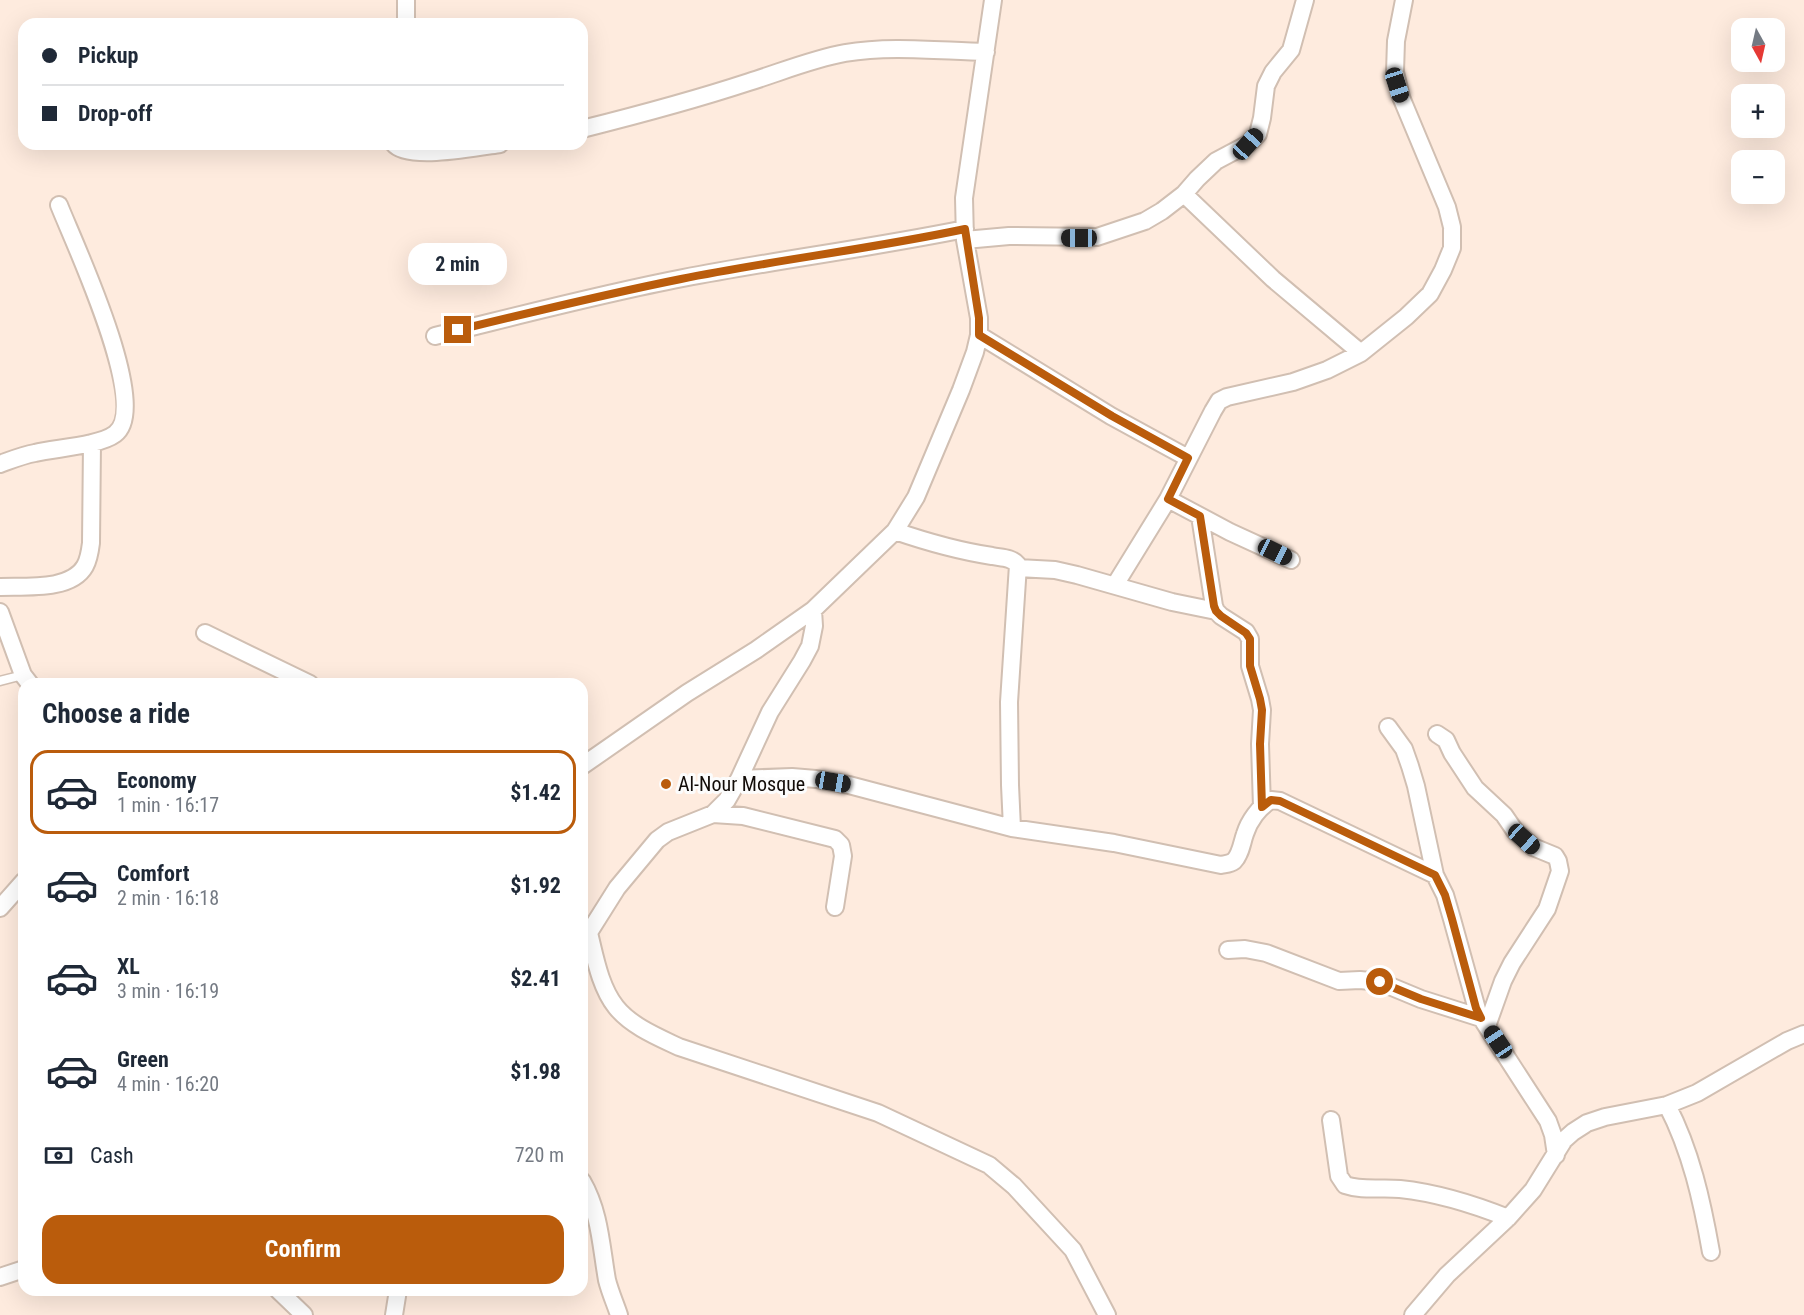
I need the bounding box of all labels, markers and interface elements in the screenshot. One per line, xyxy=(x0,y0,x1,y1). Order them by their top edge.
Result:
north arrow xyxy=(1731,18,1785,72)
map controls xyxy=(1731,18,1785,204)
text: Pickup xyxy=(78,43,138,68)
car xyxy=(1383,65,1411,105)
button: + xyxy=(1731,84,1785,138)
text: Drop-off xyxy=(78,101,152,126)
car xyxy=(1229,125,1267,163)
button: − xyxy=(1731,150,1785,204)
car xyxy=(1061,229,1097,247)
callout: 2 min xyxy=(408,243,508,285)
text: 2 min xyxy=(435,252,480,276)
route end xyxy=(444,316,471,343)
car xyxy=(1255,536,1295,568)
text: Choose a ride xyxy=(42,698,190,730)
icon: car xyxy=(45,765,99,819)
text: Economy xyxy=(117,768,197,793)
car xyxy=(814,770,852,794)
place label: Al-Nour Mosque xyxy=(678,772,805,796)
marker: Al-Nour Mosque xyxy=(659,777,673,791)
text: $1.42 xyxy=(510,780,561,805)
text: 1 min · 16:17 xyxy=(117,793,219,817)
car xyxy=(1505,820,1543,858)
icon: car xyxy=(45,858,99,912)
text: Comfort xyxy=(117,861,190,886)
text: $1.92 xyxy=(510,873,561,898)
text: 2 min · 16:18 xyxy=(117,886,219,910)
icon: car xyxy=(45,951,99,1005)
text: XL xyxy=(117,954,140,979)
text: $2.41 xyxy=(510,966,561,991)
route start xyxy=(1366,968,1393,995)
text: 3 min · 16:19 xyxy=(117,979,219,1003)
car xyxy=(1480,1022,1516,1062)
icon: car xyxy=(45,1044,99,1098)
text: Green xyxy=(117,1047,169,1072)
text: $1.98 xyxy=(510,1059,561,1084)
text: 4 min · 16:20 xyxy=(117,1072,219,1096)
icon: cash xyxy=(42,1139,75,1172)
text: Cash xyxy=(90,1143,134,1168)
text: 720 m xyxy=(515,1143,564,1167)
button: Confirm xyxy=(42,1215,564,1284)

